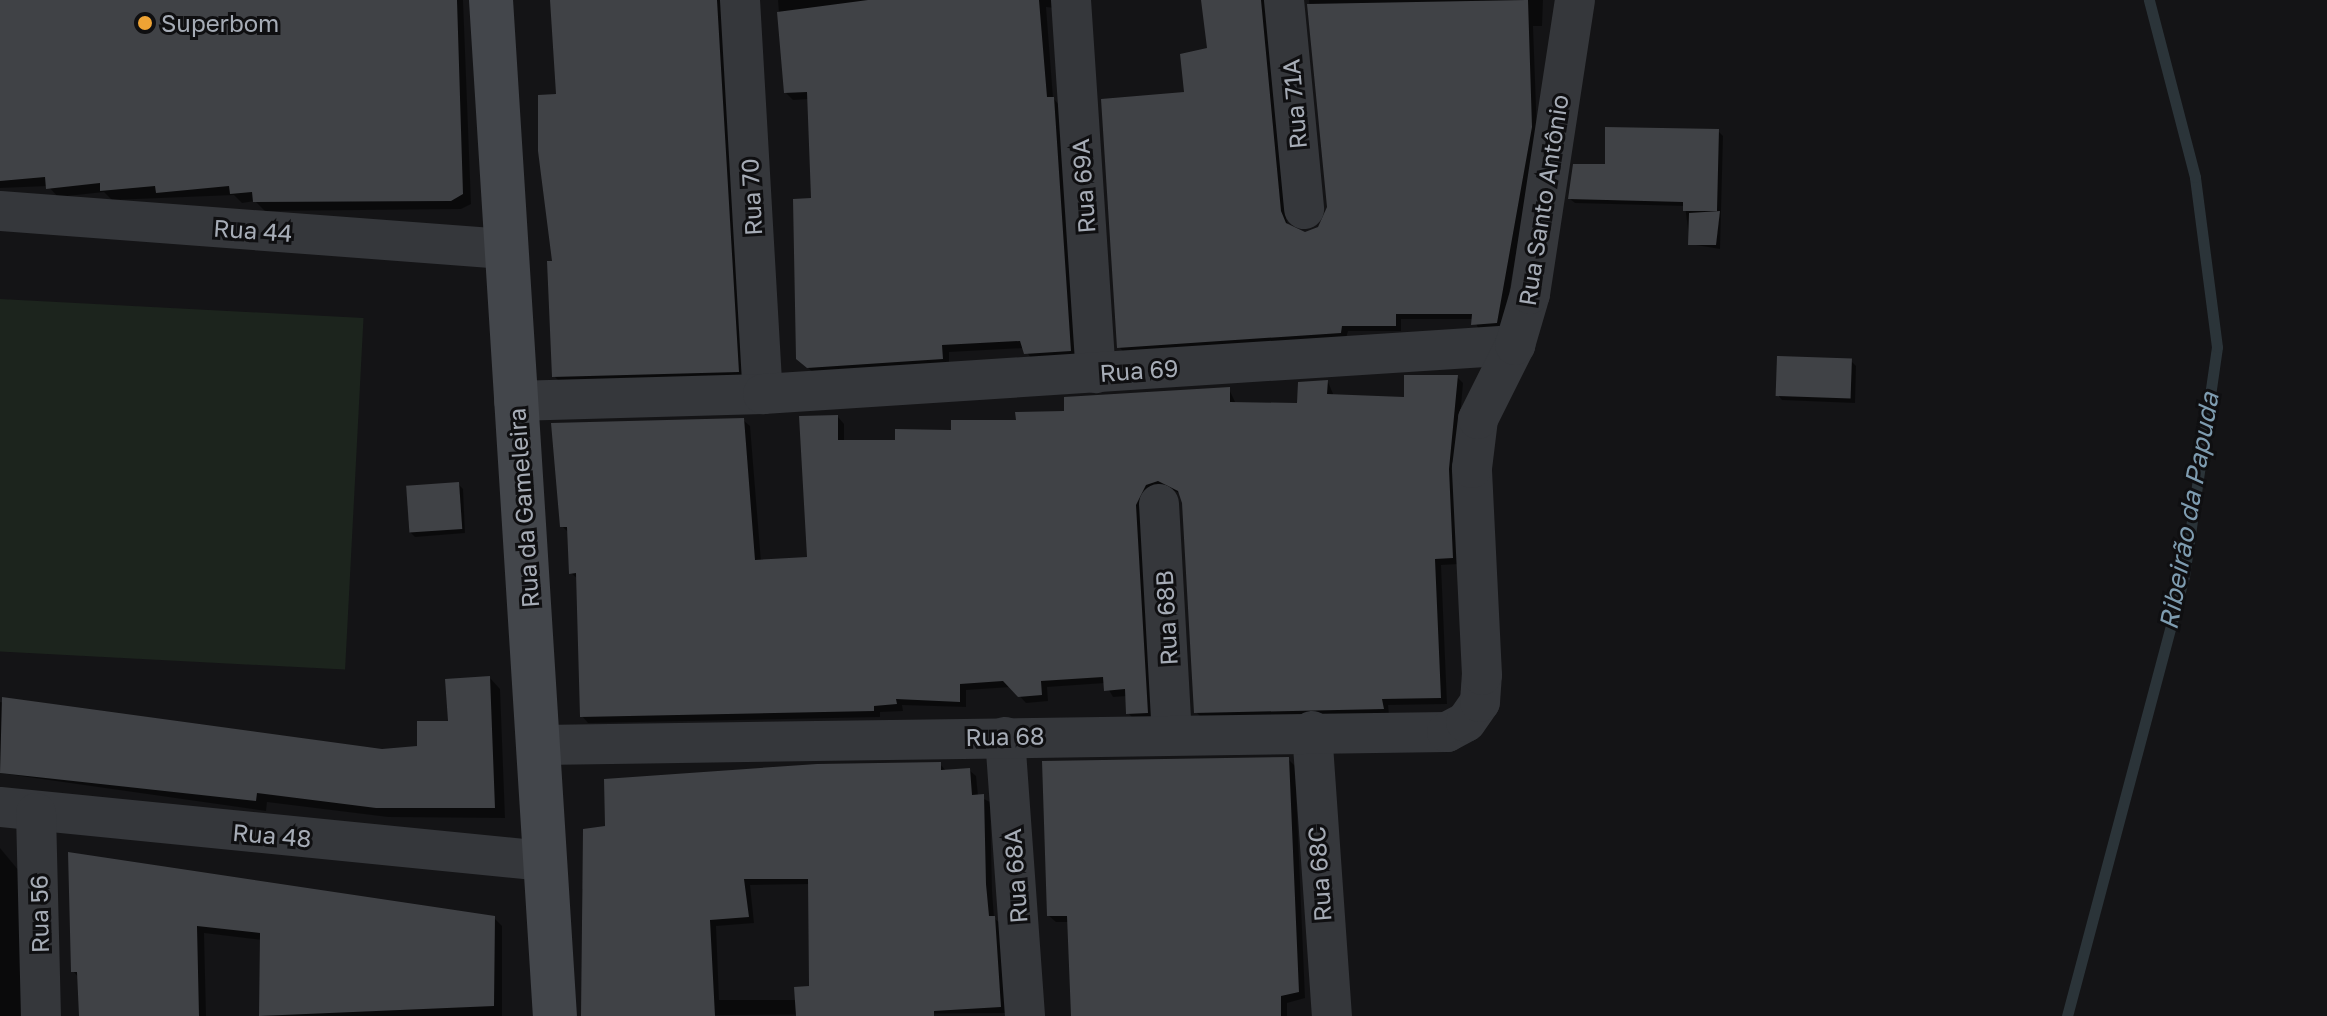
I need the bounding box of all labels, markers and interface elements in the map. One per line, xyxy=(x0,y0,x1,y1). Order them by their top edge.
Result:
place label: Superbom xyxy=(161,9,279,37)
marker: Superbom xyxy=(136,14,154,32)
street label: Rua 71A xyxy=(1276,58,1312,150)
street label: Rua Santo Antônio xyxy=(1512,92,1574,308)
street label: Rua 69A xyxy=(1065,138,1101,234)
street label: Rua 70 xyxy=(735,158,767,236)
street label: Rua 44 xyxy=(212,213,294,247)
street label: Rua 69 xyxy=(1099,353,1179,387)
water label: Ribeirão da Papuda xyxy=(2153,390,2225,632)
street label: Rua da Gameleira xyxy=(502,407,544,609)
street label: Rua 68B xyxy=(1149,570,1183,666)
street label: Rua 68 xyxy=(965,721,1045,751)
street label: Rua 48 xyxy=(231,817,313,853)
street label: Rua 68C xyxy=(1301,825,1337,923)
street label: Rua 68A xyxy=(997,828,1033,924)
street label: Rua 56 xyxy=(24,875,54,953)

